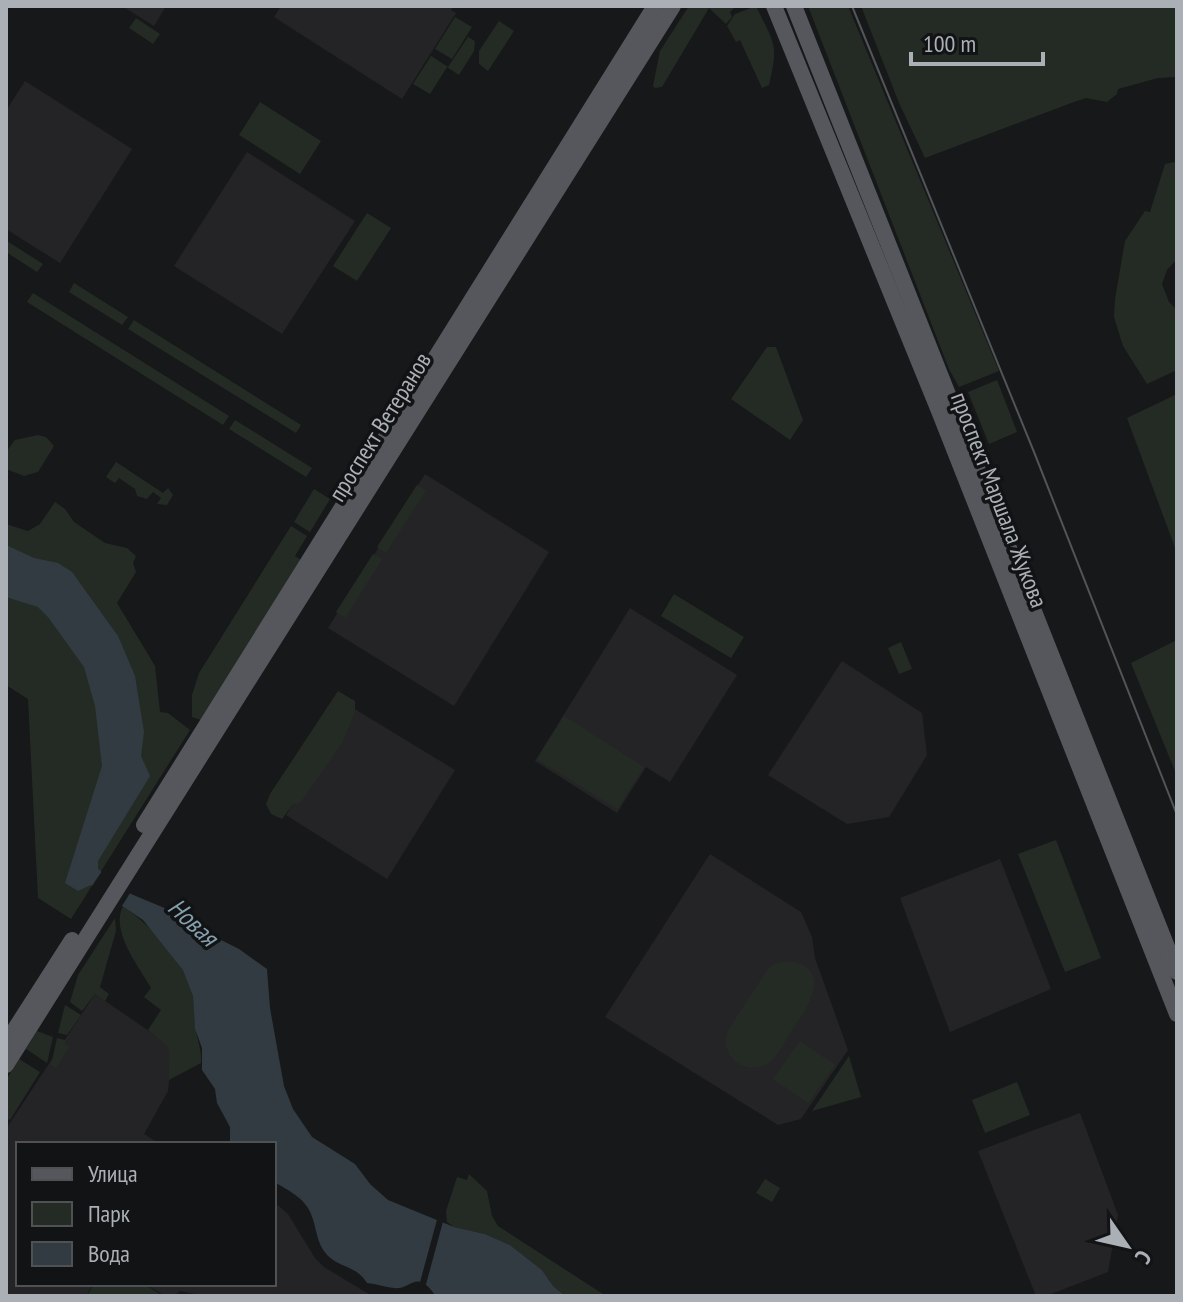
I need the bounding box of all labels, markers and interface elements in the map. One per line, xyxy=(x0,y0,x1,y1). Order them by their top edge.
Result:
scale bar xyxy=(911,16,1043,66)
text: 100 m xyxy=(923,28,976,59)
street label: проспект Ветеранов xyxy=(321,346,438,507)
street label: проспект Маршала Жукова xyxy=(944,388,1055,612)
water label: Новая xyxy=(162,890,227,954)
legend xyxy=(16,1142,276,1286)
text: Улица xyxy=(88,1158,138,1189)
text: Парк xyxy=(88,1198,131,1229)
north arrow xyxy=(1087,1206,1167,1286)
text: Вода xyxy=(88,1238,130,1269)
text: С xyxy=(1129,1245,1158,1269)

